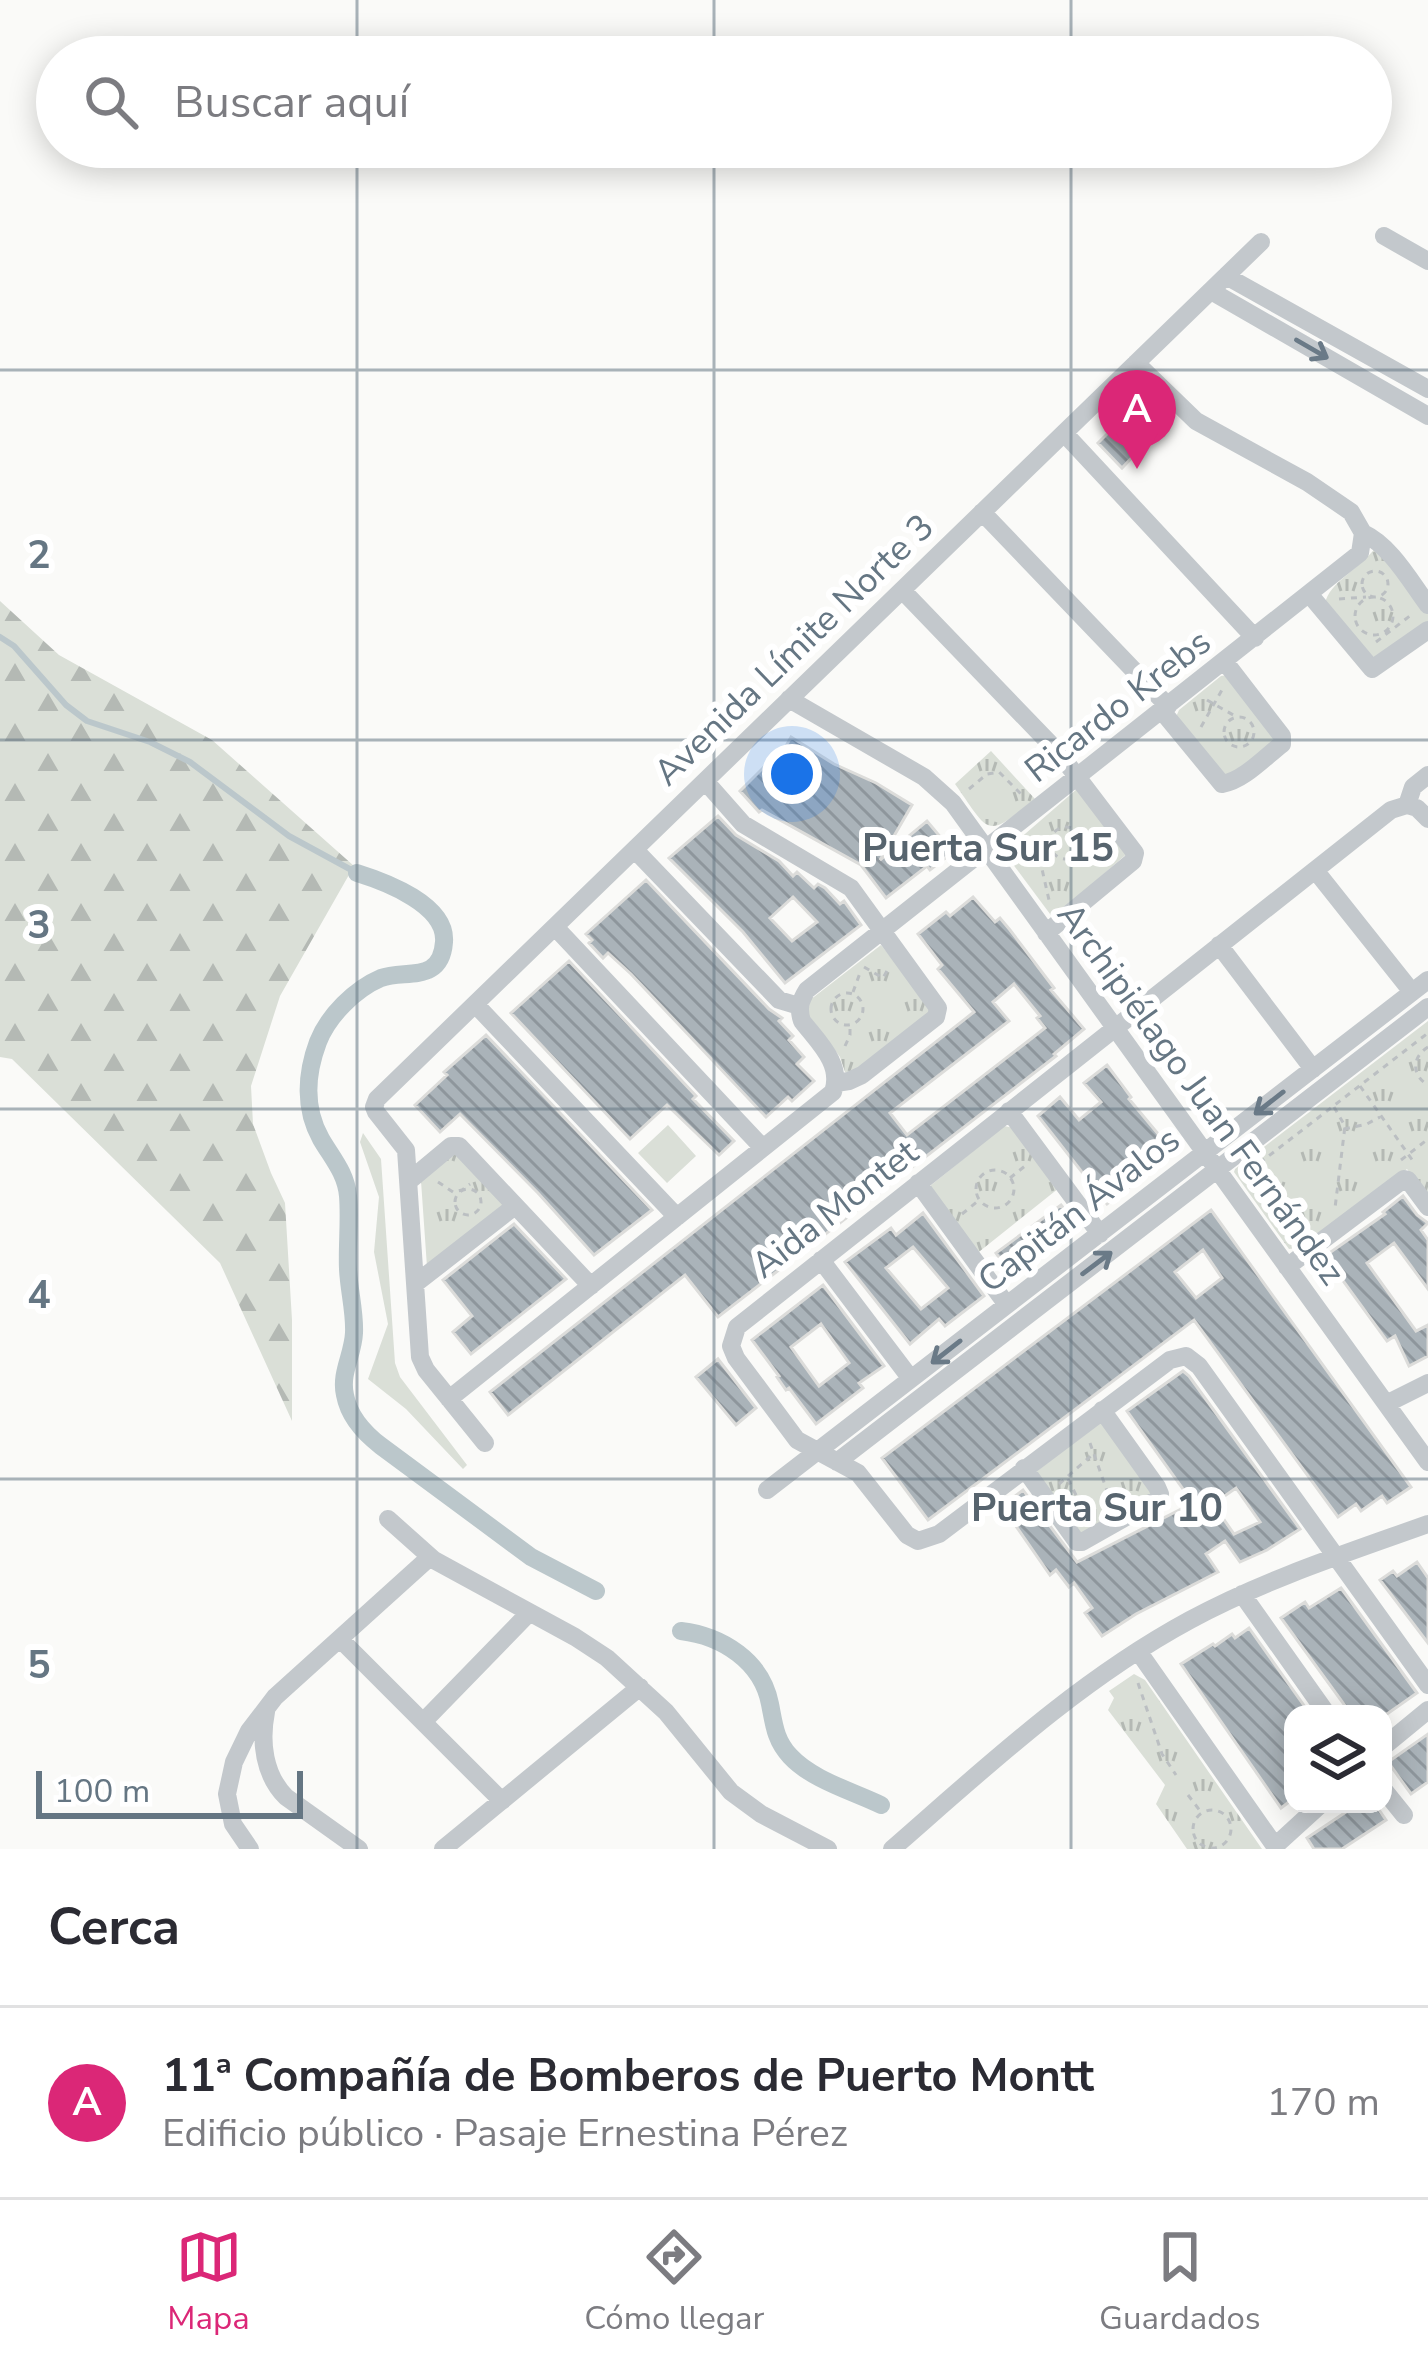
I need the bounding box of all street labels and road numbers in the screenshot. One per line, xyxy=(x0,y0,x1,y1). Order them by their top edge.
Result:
street label: Avenida Límite Norte 3 xyxy=(643,503,945,797)
street label: Ricardo Krebs xyxy=(1015,618,1221,794)
street label: Archipiélago Juan Fernández xyxy=(1045,893,1356,1295)
street label: Capitán Ávalos xyxy=(968,1116,1190,1305)
street label: Aida Montet xyxy=(741,1128,929,1290)

